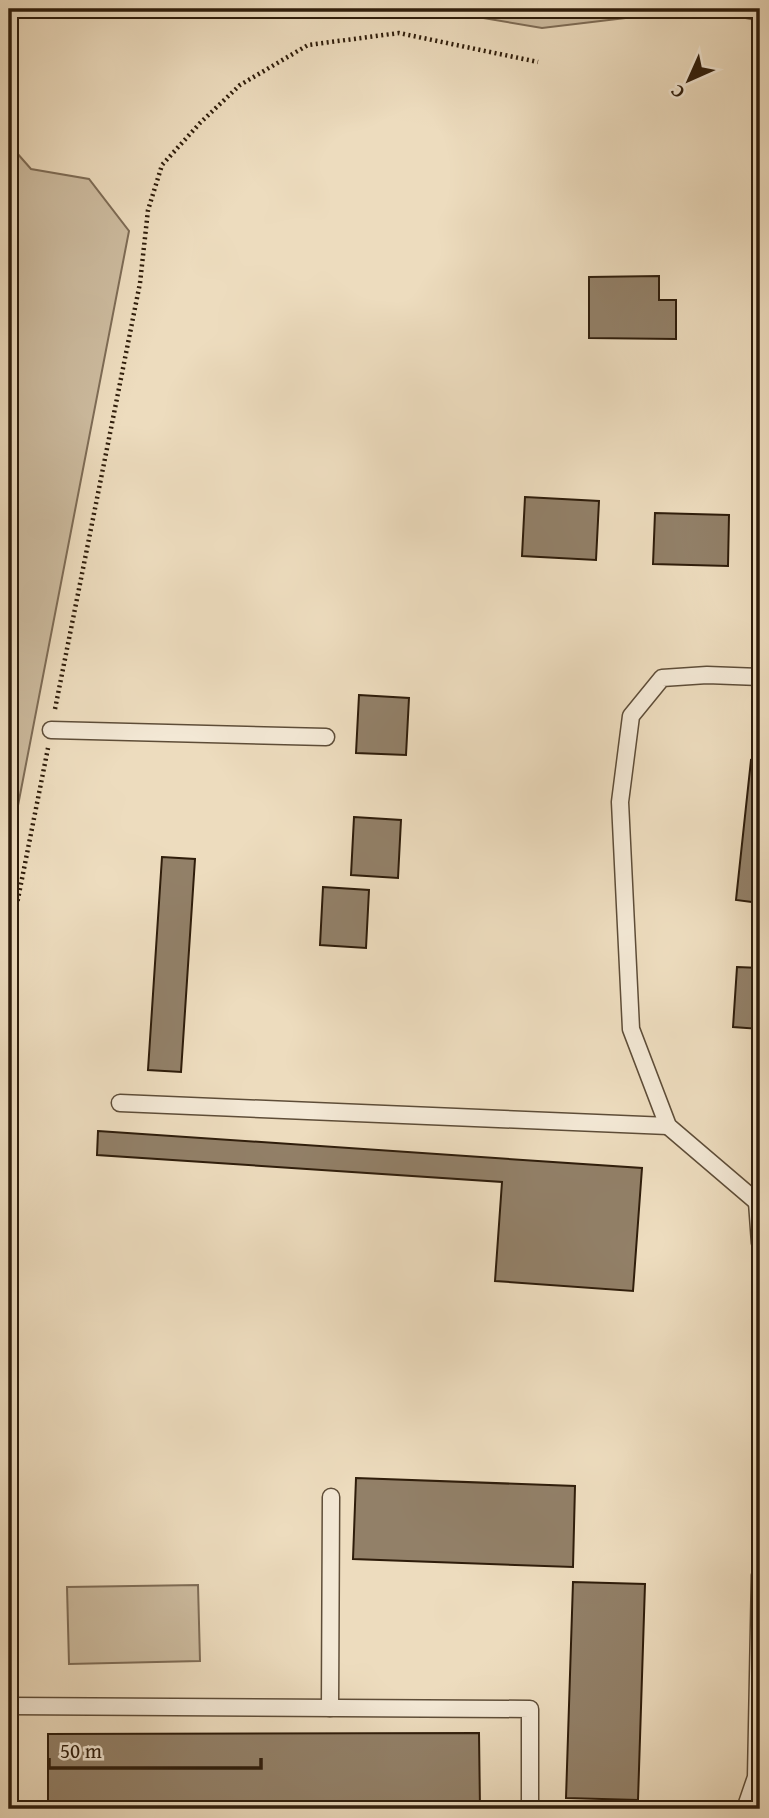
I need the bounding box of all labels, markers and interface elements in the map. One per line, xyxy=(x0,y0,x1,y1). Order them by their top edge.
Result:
north arrow xyxy=(654,46,724,116)
text: С xyxy=(663,78,691,106)
scale bar xyxy=(49,1727,261,1771)
text: 50 m xyxy=(60,1735,102,1766)

